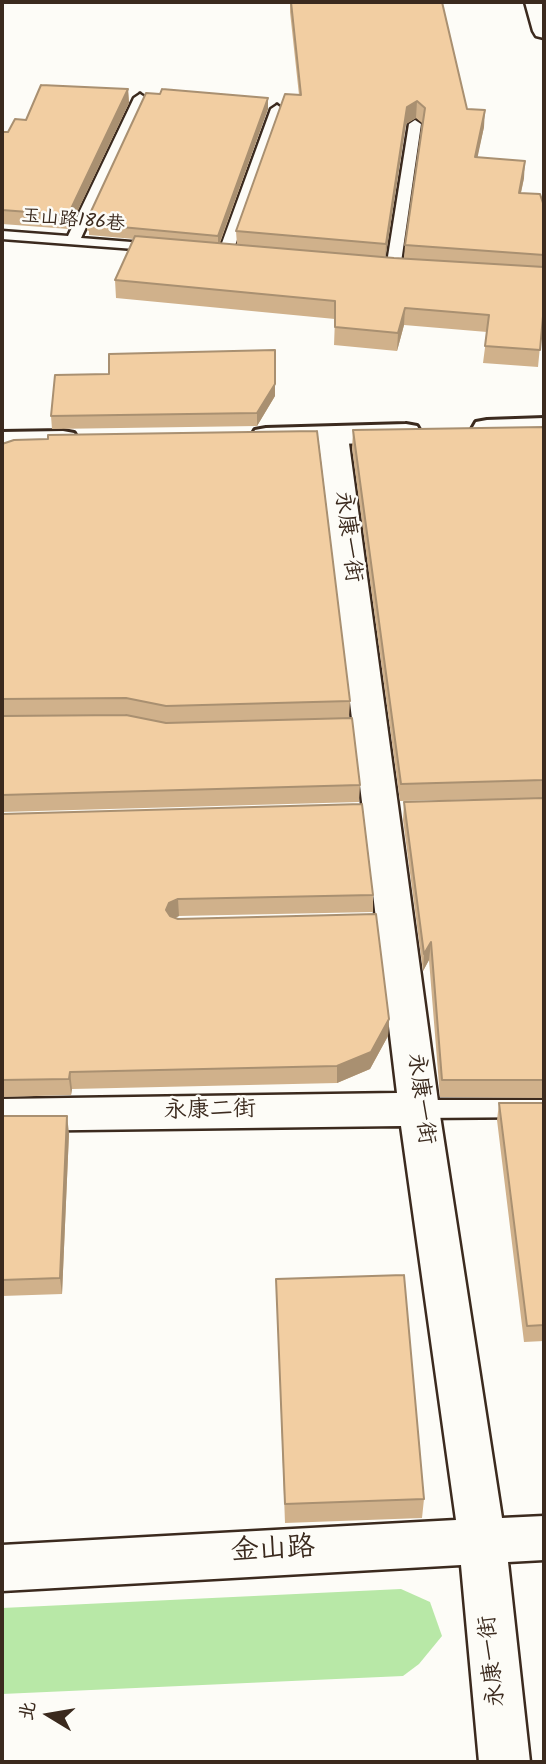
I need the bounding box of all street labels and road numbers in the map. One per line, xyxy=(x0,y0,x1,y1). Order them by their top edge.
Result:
street label: 玉山路186巷 xyxy=(20,206,126,238)
street label: 永康一街 xyxy=(327,490,365,584)
street label: 永康一街 xyxy=(400,1052,438,1146)
street label: 永康二街 xyxy=(164,1097,256,1127)
street label: 金山路 xyxy=(230,1533,316,1571)
street label: 永康一街 xyxy=(475,1614,513,1708)

